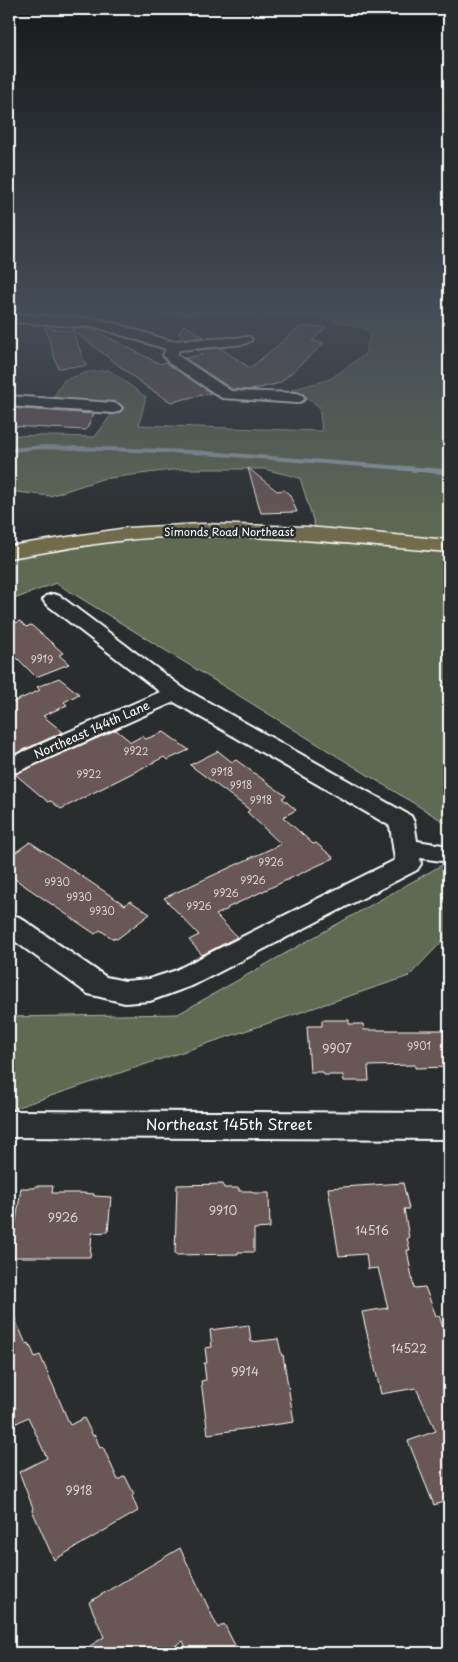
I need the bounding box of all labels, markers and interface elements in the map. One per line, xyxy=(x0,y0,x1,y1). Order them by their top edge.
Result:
street label: Simonds Road Northeast xyxy=(164,523,295,540)
house number: 9919 xyxy=(31,651,53,666)
street label: Northeast 144th Lane xyxy=(31,695,153,763)
house number: 9922 xyxy=(123,743,149,758)
house number: 9918 xyxy=(211,764,233,779)
house number: 9922 xyxy=(76,766,102,781)
house number: 9918 xyxy=(230,777,252,792)
house number: 9918 xyxy=(250,792,272,807)
house number: 9926 xyxy=(258,854,284,869)
house number: 9926 xyxy=(240,872,266,887)
house number: 9930 xyxy=(44,874,70,889)
house number: 9926 xyxy=(213,885,239,900)
house number: 9930 xyxy=(66,889,92,904)
house number: 9926 xyxy=(186,898,212,913)
house number: 9930 xyxy=(89,903,115,918)
house number: 9901 xyxy=(407,1038,431,1053)
house number: 9907 xyxy=(322,1039,352,1057)
street label: Northeast 145th Street xyxy=(146,1112,312,1135)
house number: 9910 xyxy=(209,1201,237,1219)
house number: 9926 xyxy=(48,1208,78,1226)
house number: 14516 xyxy=(355,1221,389,1239)
house number: 14522 xyxy=(391,1339,427,1357)
house number: 9914 xyxy=(231,1362,259,1380)
house number: 9918 xyxy=(65,1481,93,1499)

